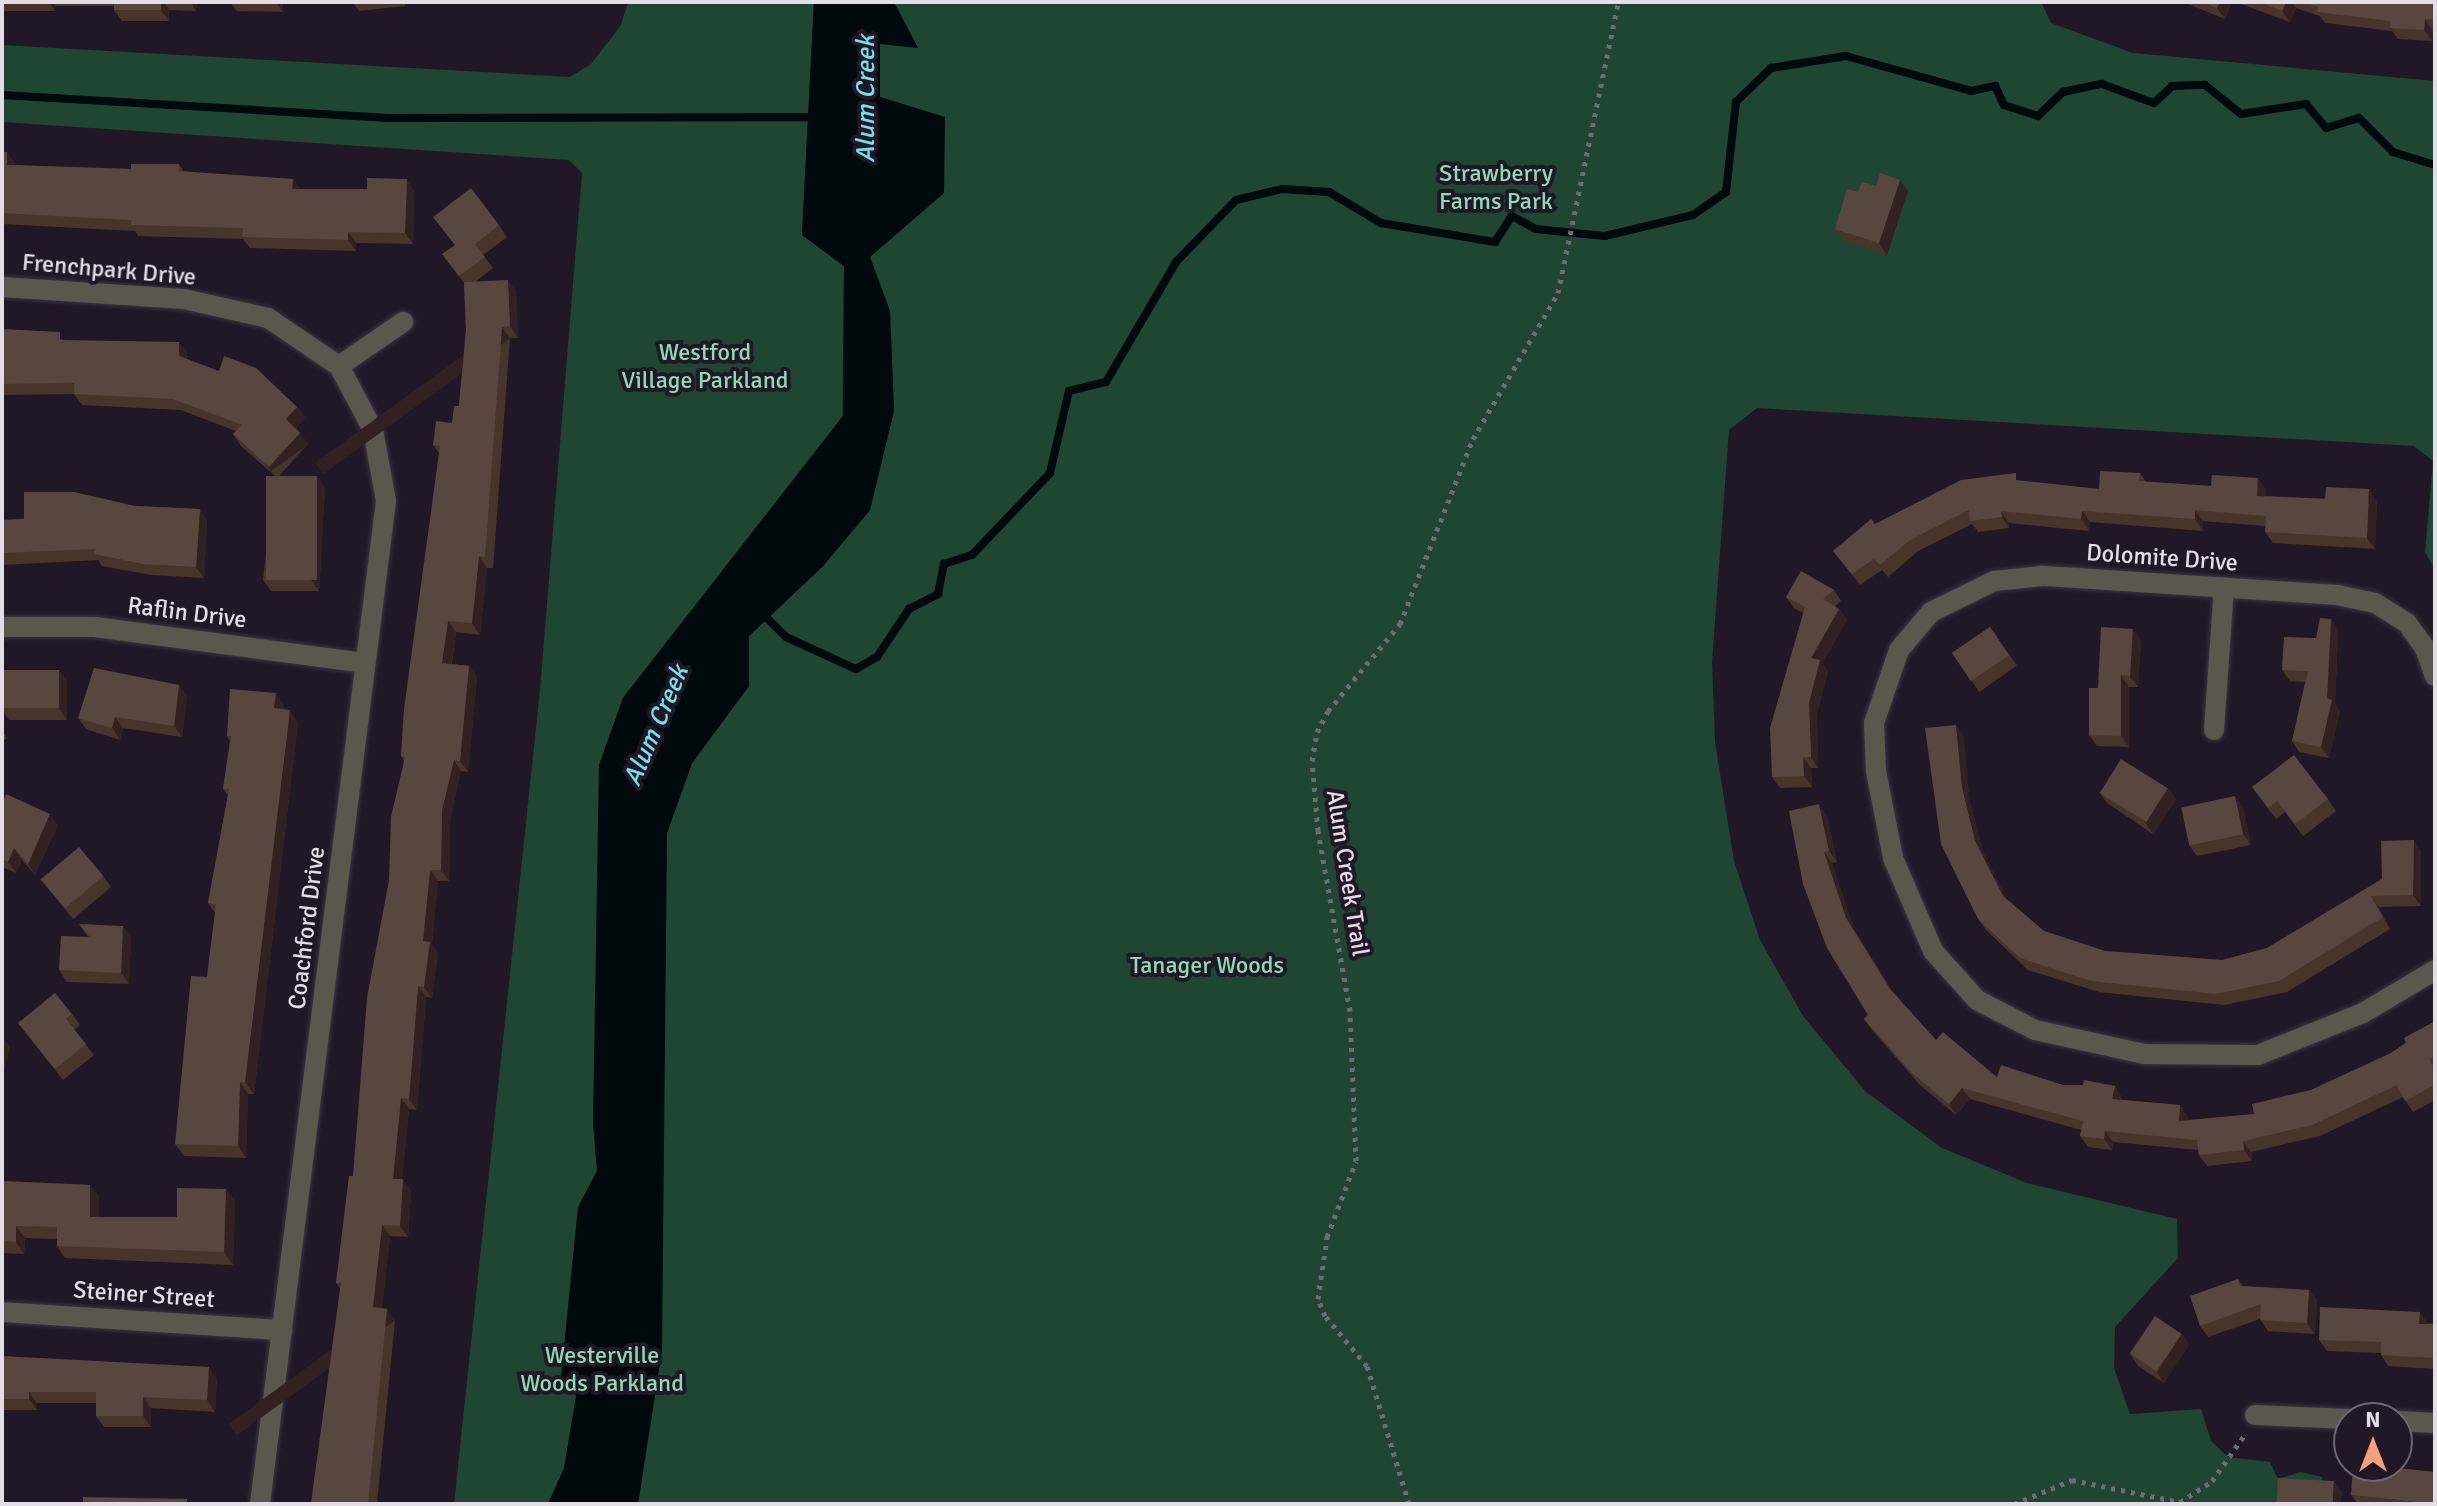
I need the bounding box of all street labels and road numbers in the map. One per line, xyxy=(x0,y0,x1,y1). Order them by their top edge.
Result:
street label: Frenchpark Drive xyxy=(21,248,197,292)
street label: Dolomite Drive xyxy=(2085,538,2239,578)
street label: Raflin Drive xyxy=(126,591,248,635)
street label: Alum Creek Trail xyxy=(1320,788,1374,958)
street label: Coachford Drive xyxy=(283,845,331,1011)
street label: Steiner Street xyxy=(72,1276,216,1314)

